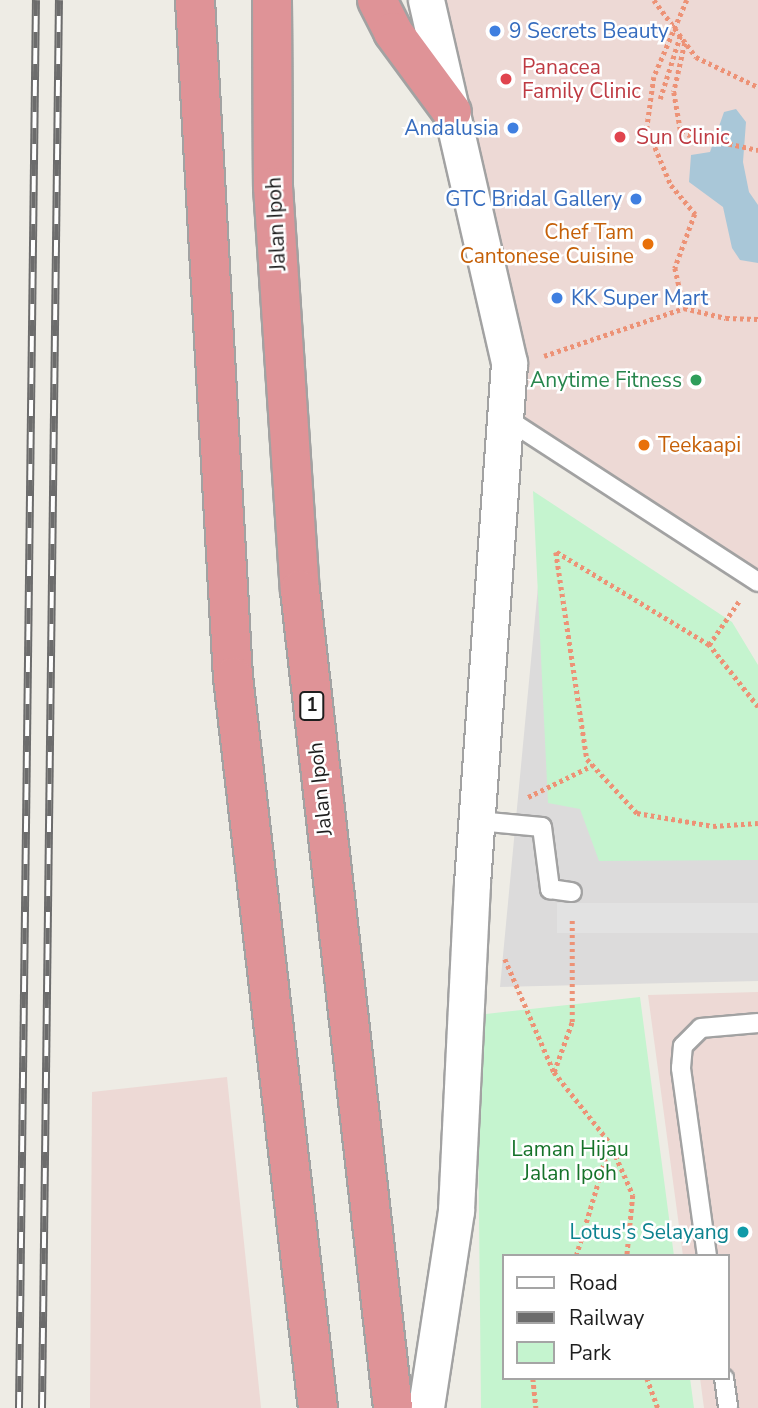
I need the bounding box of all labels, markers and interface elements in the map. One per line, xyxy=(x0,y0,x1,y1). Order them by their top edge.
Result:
place label: 9 Secrets Beauty xyxy=(509,18,669,44)
marker: 9 Secrets Beauty xyxy=(487,23,503,39)
place label: Panacea Family Clinic xyxy=(522,54,641,104)
marker: Panacea Family Clinic xyxy=(496,69,516,89)
place label: Andalusia xyxy=(404,115,499,141)
marker: Andalusia xyxy=(505,120,521,136)
place label: Sun Clinic xyxy=(636,124,730,150)
marker: Sun Clinic xyxy=(610,127,630,147)
street label: Jalan Ipoh xyxy=(261,176,291,272)
place label: GTC Bridal Gallery xyxy=(445,186,622,212)
marker: GTC Bridal Gallery xyxy=(628,191,644,207)
place label: Chef Tam Cantonese Cuisine xyxy=(460,219,634,269)
marker: Chef Tam Cantonese Cuisine xyxy=(640,236,656,252)
place label: KK Super Mart xyxy=(571,285,708,311)
marker: KK Super Mart xyxy=(549,290,565,306)
place label: Anytime Fitness xyxy=(530,367,682,393)
marker: Anytime Fitness xyxy=(688,372,704,388)
place label: Teekaapi xyxy=(658,432,741,458)
marker: Teekaapi xyxy=(636,437,652,453)
road number: 1 xyxy=(298,691,326,722)
street label: Jalan Ipoh xyxy=(303,741,337,837)
park label: Laman Hijau Jalan Ipoh xyxy=(511,1136,629,1186)
place label: Lotus's Selayang xyxy=(569,1219,729,1245)
marker: Lotus's Selayang xyxy=(735,1224,751,1240)
legend xyxy=(503,1254,730,1380)
text: Road xyxy=(569,1269,618,1297)
text: Railway xyxy=(569,1304,644,1332)
text: Park xyxy=(569,1339,611,1367)

